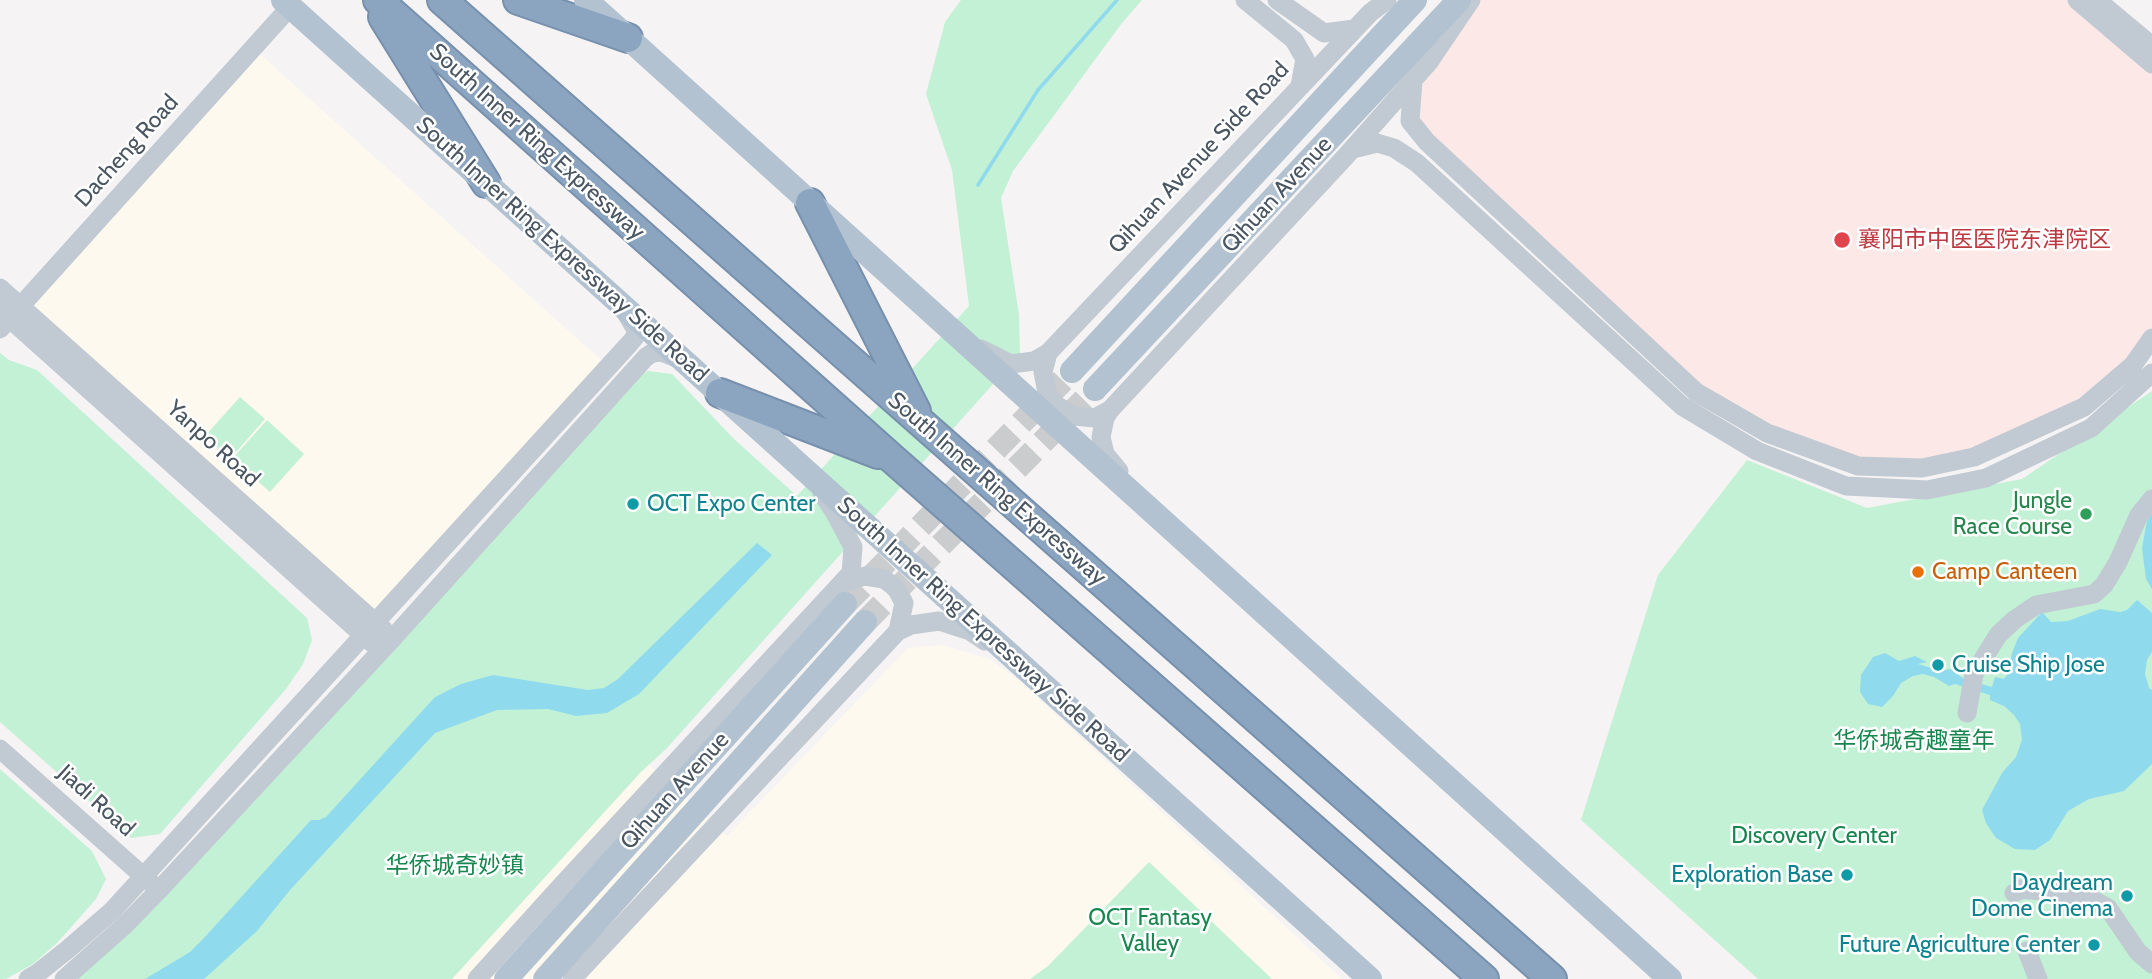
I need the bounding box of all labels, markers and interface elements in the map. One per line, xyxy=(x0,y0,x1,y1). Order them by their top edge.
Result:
street label: South Inner Ring Expressway xyxy=(424,38,650,246)
street label: Qihuan Avenue Side Road xyxy=(1103,56,1295,260)
street label: Dacheng Road xyxy=(69,89,185,213)
street label: South Inner Ring Expressway Side Road xyxy=(410,112,714,388)
street label: Qihuan Avenue xyxy=(1216,131,1338,259)
place label: 襄阳市中医医院东津院区 xyxy=(1858,226,2111,254)
marker: 襄阳市中医医院东津院区 xyxy=(1832,230,1852,250)
street label: South Inner Ring Expressway xyxy=(882,387,1112,591)
street label: Yanpo Road xyxy=(161,395,265,493)
place label: Jungle Race Course xyxy=(1953,487,2072,541)
place label: OCT Expo Center xyxy=(647,490,816,518)
street label: South Inner Ring Expressway Side Road xyxy=(831,492,1135,768)
marker: OCT Expo Center xyxy=(625,496,641,512)
marker: Jungle Race Course xyxy=(2078,506,2094,522)
place label: Camp Canteen xyxy=(1932,558,2077,586)
marker: Camp Canteen xyxy=(1910,564,1926,580)
place label: Cruise Ship Jose xyxy=(1952,651,2105,679)
marker: Cruise Ship Jose xyxy=(1930,657,1946,673)
street label: Qihuan Avenue xyxy=(615,726,735,856)
park label: 华侨城奇趣童年 xyxy=(1834,727,1994,755)
street label: Jiadi Road xyxy=(52,759,140,843)
park label: Discovery Center xyxy=(1731,822,1897,850)
park label: 华侨城奇妙镇 xyxy=(386,852,524,880)
place label: Exploration Base xyxy=(1671,861,1833,889)
marker: Exploration Base xyxy=(1839,867,1855,883)
place label: Daydream Dome Cinema xyxy=(1971,869,2113,923)
marker: Daydream Dome Cinema xyxy=(2119,888,2135,904)
park label: OCT Fantasy Valley xyxy=(1088,904,1212,958)
place label: Future Agriculture Center xyxy=(1839,931,2080,959)
marker: Future Agriculture Center xyxy=(2086,937,2102,953)

